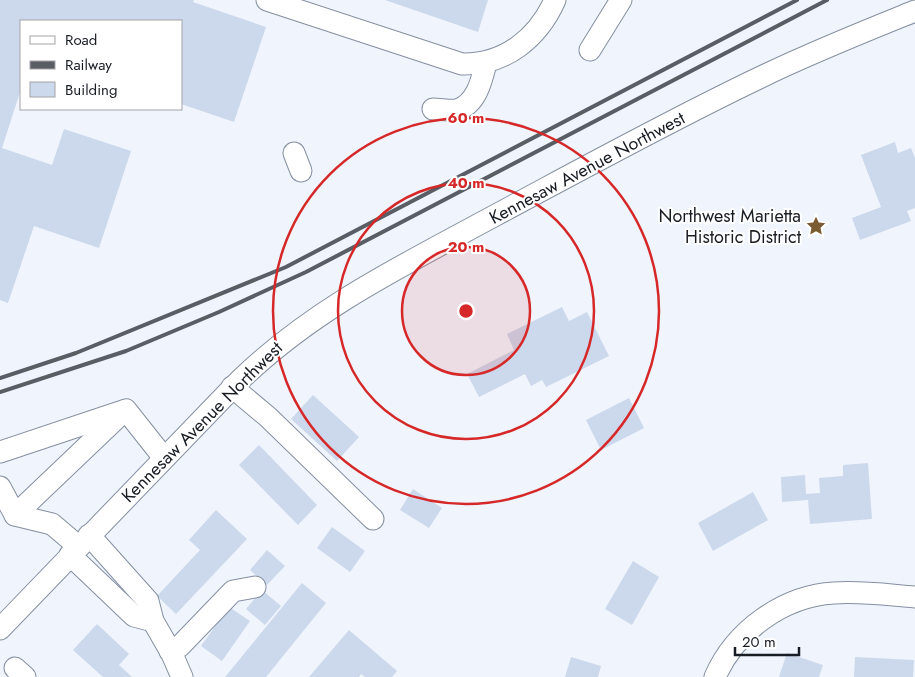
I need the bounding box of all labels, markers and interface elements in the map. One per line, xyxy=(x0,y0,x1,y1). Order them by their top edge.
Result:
legend xyxy=(20,20,182,110)
text: Road xyxy=(65,29,97,51)
text: Railway xyxy=(65,54,112,76)
text: Building xyxy=(65,79,117,101)
street label: Kennesaw Avenue Northwest xyxy=(484,105,690,231)
text: 60 m xyxy=(448,107,484,129)
text: 40 m xyxy=(447,172,485,194)
place label: Northwest Marietta Historic District xyxy=(658,203,802,250)
place icon: Northwest Marietta Historic District xyxy=(805,215,827,237)
text: 20 m xyxy=(448,236,484,258)
centre of rings xyxy=(457,302,475,320)
street label: Kennesaw Avenue Northwest xyxy=(116,335,289,508)
scale bar xyxy=(735,624,799,656)
text: 20 m xyxy=(742,631,776,653)

